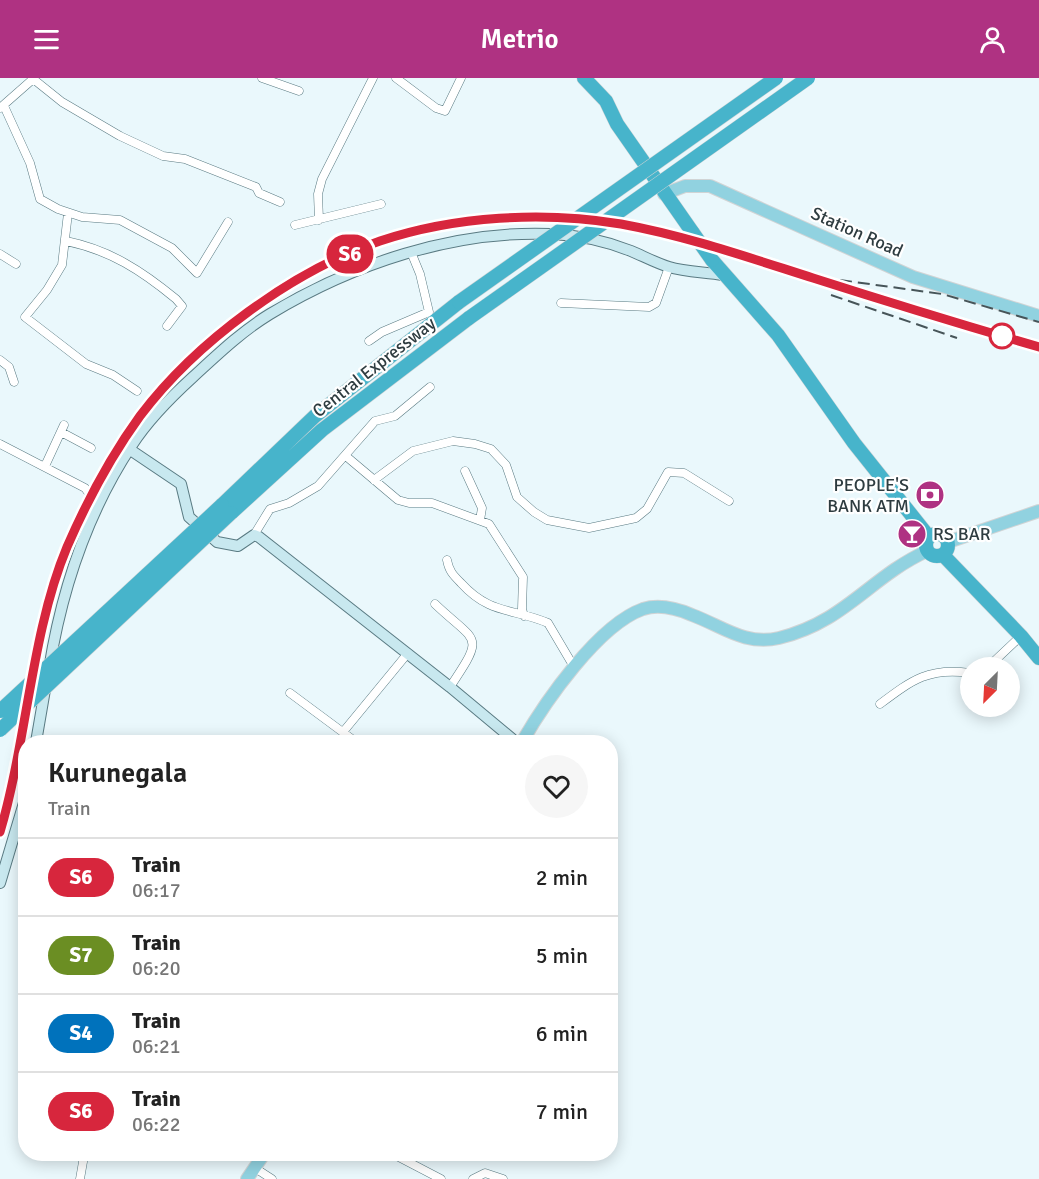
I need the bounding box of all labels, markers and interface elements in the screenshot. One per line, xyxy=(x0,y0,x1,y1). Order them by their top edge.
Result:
icon: menu xyxy=(30,23,63,56)
text: Metrio xyxy=(480,23,559,56)
icon: person xyxy=(976,23,1009,56)
street label: Station Road xyxy=(808,202,906,262)
line badge: S6 xyxy=(323,234,377,273)
text: S6 xyxy=(338,241,362,267)
street label: Central Expressway xyxy=(308,312,440,422)
unlabelled marker xyxy=(989,323,1015,349)
place label: PEOPLE'S BANK ATM xyxy=(827,474,909,517)
bank icon: PEOPLE'S BANK ATM xyxy=(914,479,946,511)
bar icon: RS BAR xyxy=(896,518,928,550)
place label: RS BAR xyxy=(933,523,991,545)
north arrow xyxy=(960,657,1020,717)
map controls xyxy=(960,657,1020,717)
button: heart xyxy=(525,755,588,818)
text: Kurunegala xyxy=(48,756,187,790)
text: Train xyxy=(48,796,91,821)
text: Train xyxy=(132,851,181,878)
text: S6 xyxy=(69,864,93,890)
text: 2 min xyxy=(536,864,588,891)
text: 06:17 xyxy=(132,878,181,903)
text: Train xyxy=(132,929,181,956)
text: S7 xyxy=(69,942,93,968)
text: 5 min xyxy=(536,942,588,969)
text: 06:20 xyxy=(132,956,181,981)
text: Train xyxy=(132,1007,181,1034)
text: S4 xyxy=(69,1020,93,1046)
text: 6 min xyxy=(536,1020,588,1047)
text: 06:21 xyxy=(132,1034,181,1059)
text: Train xyxy=(132,1085,181,1112)
text: S6 xyxy=(69,1098,93,1124)
text: 7 min xyxy=(536,1098,588,1125)
text: 06:22 xyxy=(132,1112,181,1137)

